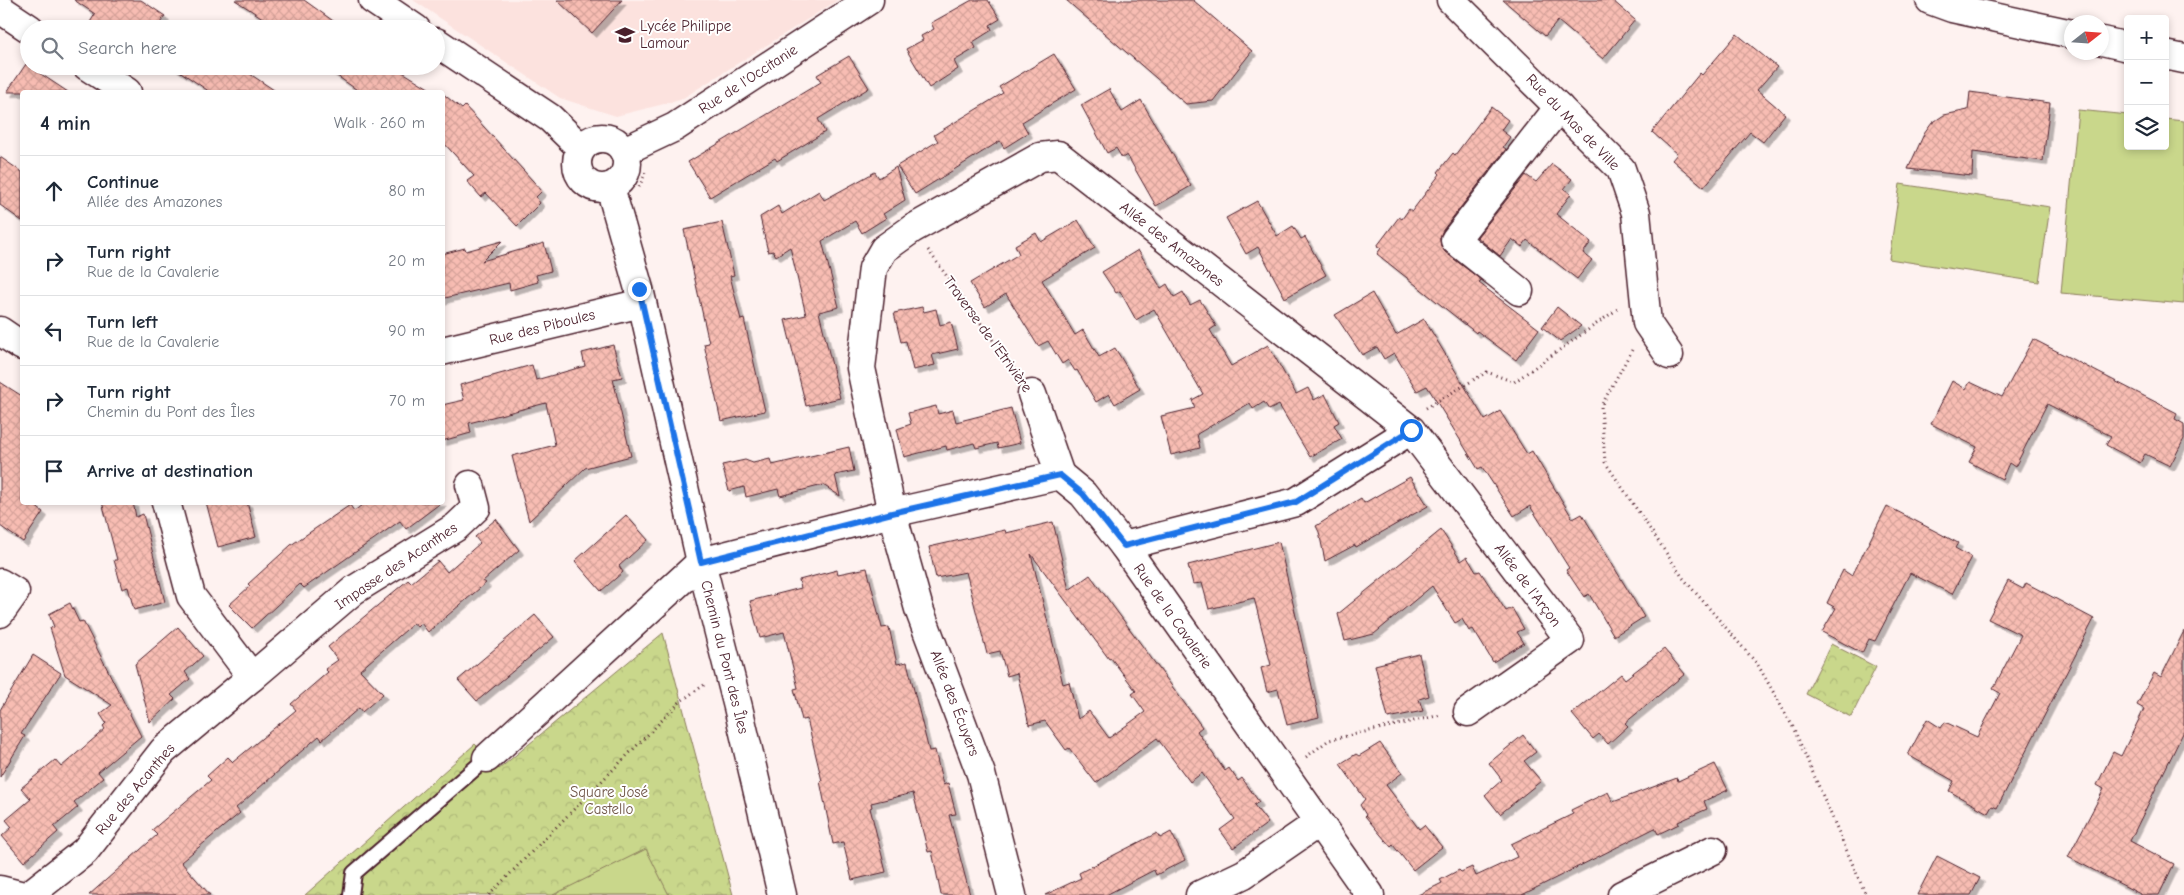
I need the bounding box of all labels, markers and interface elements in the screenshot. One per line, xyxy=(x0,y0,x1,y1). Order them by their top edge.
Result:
north arrow xyxy=(2064,15,2109,60)
map controls xyxy=(2124,15,2169,150)
button: + xyxy=(2124,15,2169,60)
place label: Lycée Philippe Lamour xyxy=(640,17,732,52)
search box xyxy=(20,20,445,75)
school or university icon: Lycée Philippe Lamour xyxy=(614,24,636,46)
icon: search xyxy=(38,34,66,62)
text: Search here xyxy=(78,37,177,59)
street label: Rue de l'Occitanie xyxy=(695,40,801,118)
button: − xyxy=(2124,60,2169,105)
street label: Rue du Mas de Ville xyxy=(1522,70,1624,174)
button: layers xyxy=(2124,105,2169,150)
text: 4 min xyxy=(40,111,91,135)
text: Walk · 260 m xyxy=(334,114,425,132)
text: Continue xyxy=(87,171,159,193)
icon: ahead xyxy=(40,177,68,205)
text: 80 m xyxy=(388,182,425,200)
text: Allée des Amazones xyxy=(87,193,223,211)
street label: Allée des Amazones xyxy=(1116,198,1228,290)
text: Turn right xyxy=(87,241,171,263)
icon: right xyxy=(40,247,68,275)
text: 20 m xyxy=(388,252,425,270)
text: Rue de la Cavalerie xyxy=(87,263,219,281)
street label: Traverse de l'Etrivière xyxy=(940,272,1036,396)
route end xyxy=(628,278,651,301)
street label: Rue des Piboules xyxy=(487,305,597,349)
text: Turn left xyxy=(87,311,158,333)
icon: left xyxy=(40,317,68,345)
text: 90 m xyxy=(388,322,425,340)
text: Rue de la Cavalerie xyxy=(87,333,219,351)
text: Turn right xyxy=(87,381,171,403)
icon: right xyxy=(40,387,68,415)
text: 70 m xyxy=(389,392,425,410)
text: Chemin du Pont des Îles xyxy=(87,403,255,421)
route start xyxy=(1400,419,1423,442)
icon: arrive xyxy=(40,457,68,485)
text: Arrive at destination xyxy=(87,460,253,482)
street label: Impasse des Acanthes xyxy=(331,518,461,614)
street label: Allée de l'Arçon xyxy=(1491,540,1565,630)
street label: Rue de la Cavalerie xyxy=(1130,560,1216,672)
street label: Chemin du Pont des Îles xyxy=(697,578,754,736)
street label: Allée des Écuyers xyxy=(926,647,984,759)
street label: Rue des Acanthes xyxy=(91,740,179,838)
park label: Square José Castello xyxy=(570,783,648,818)

